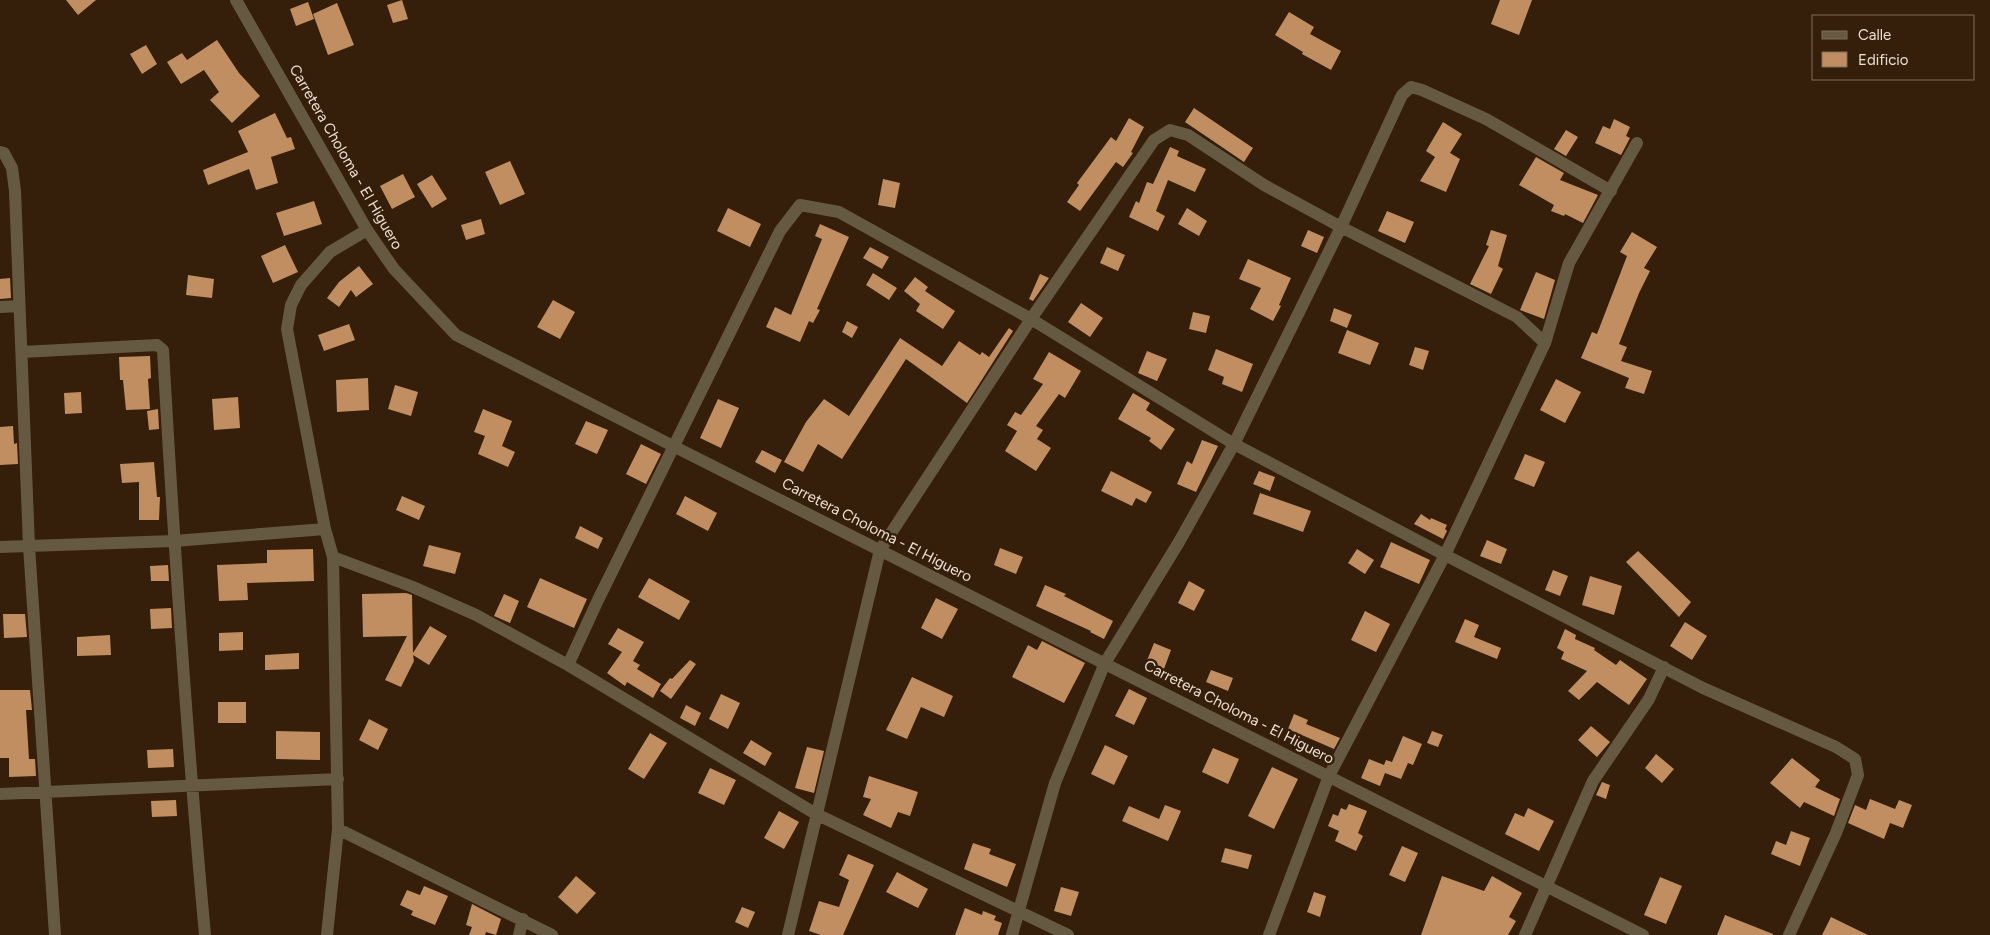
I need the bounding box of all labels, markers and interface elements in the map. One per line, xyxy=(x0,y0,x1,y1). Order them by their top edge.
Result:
legend xyxy=(1812,15,1975,80)
text: Calle xyxy=(1858,26,1891,44)
text: Edificio xyxy=(1858,51,1909,69)
street label: Carretera Choloma - El Higuero xyxy=(286,61,407,253)
street label: Carretera Choloma - El Higuero xyxy=(779,474,975,586)
street label: Carretera Choloma - El Higuero xyxy=(1141,656,1337,768)

